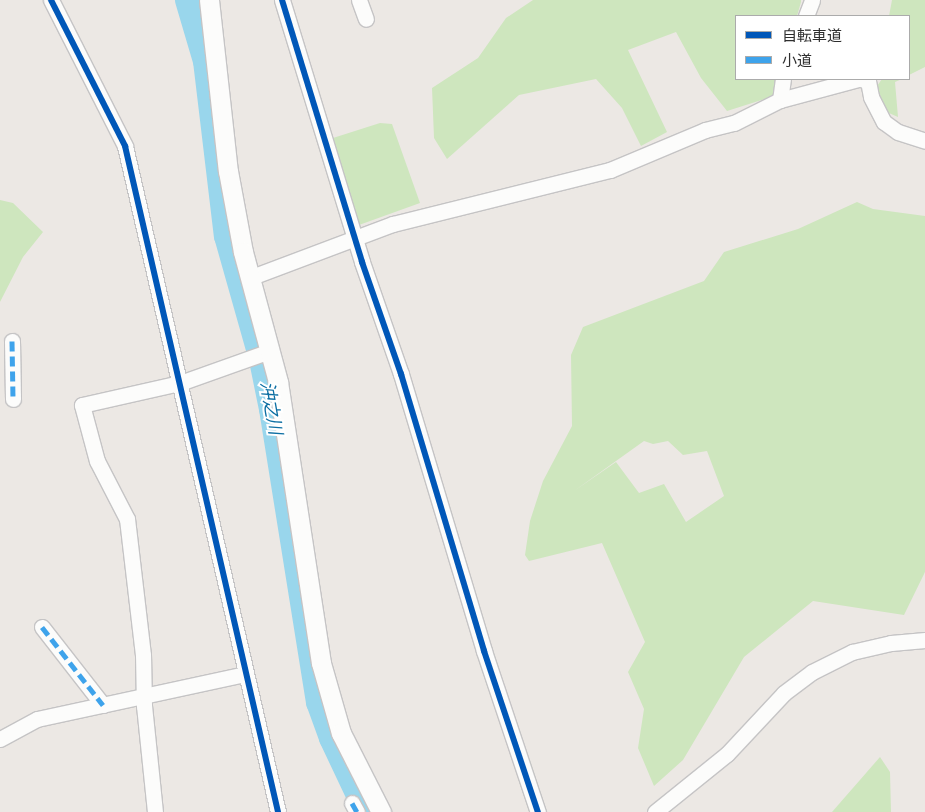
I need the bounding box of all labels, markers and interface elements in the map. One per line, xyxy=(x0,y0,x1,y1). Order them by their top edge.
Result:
legend xyxy=(735,15,910,80)
text: 自転車道 xyxy=(782,27,842,45)
text: 小道 xyxy=(782,52,812,70)
water label: 沖之川 xyxy=(256,380,286,436)

